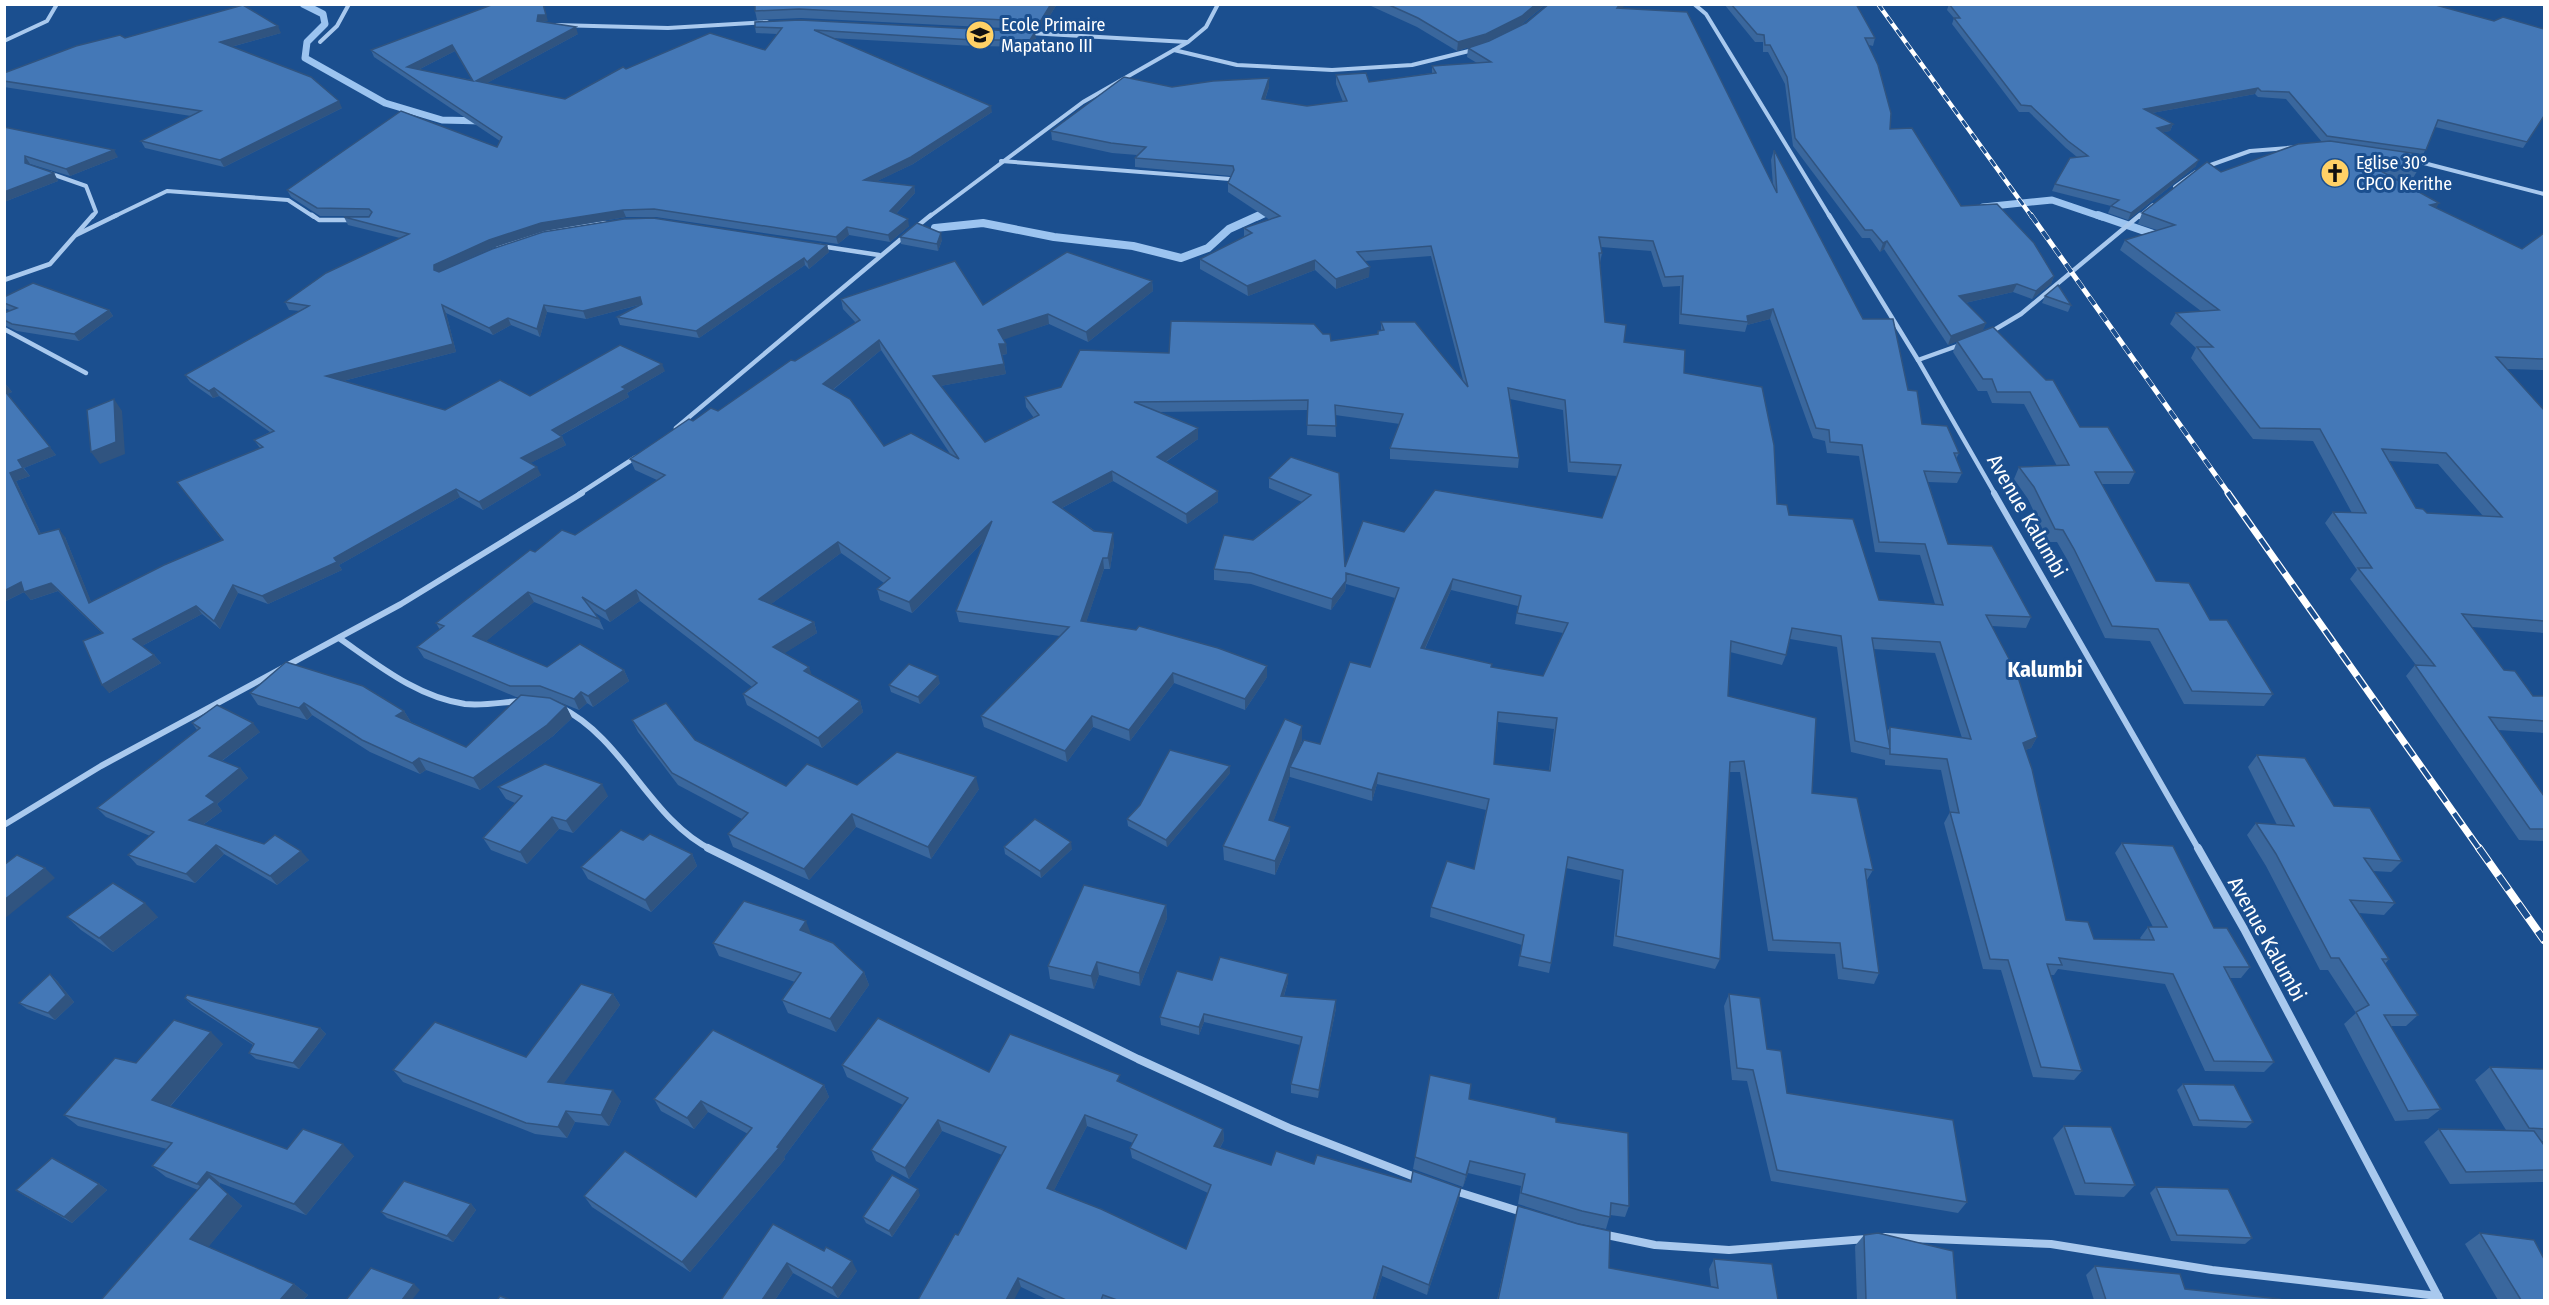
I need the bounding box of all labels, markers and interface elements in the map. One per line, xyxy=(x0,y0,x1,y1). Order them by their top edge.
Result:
place label: Ecole Primaire Mapatano III xyxy=(1001,14,1106,57)
school or university icon: Ecole Primaire Mapatano III xyxy=(964,19,996,51)
place label: Eglise 30° CPCO Kerithe xyxy=(2356,152,2452,195)
church icon: Eglise 30° CPCO Kerithe xyxy=(2319,157,2351,189)
street label: Avenue Kalumbi xyxy=(1981,450,2073,582)
district label: Kalumbi xyxy=(2007,656,2083,683)
street label: Avenue Kalumbi xyxy=(2222,872,2312,1006)

